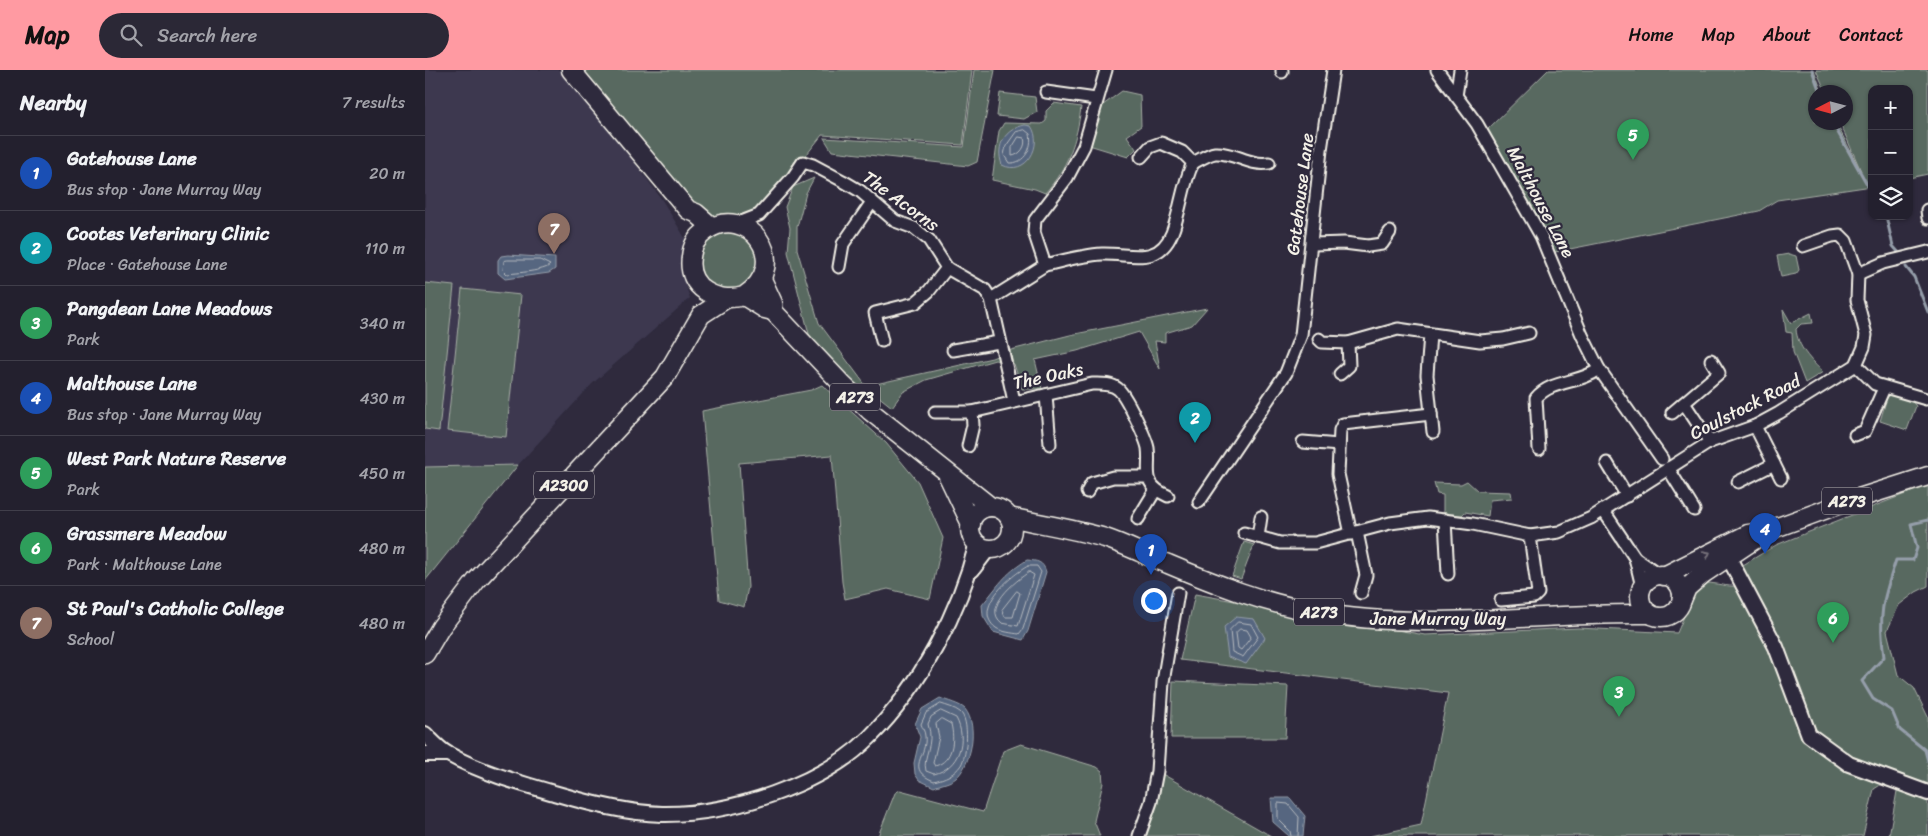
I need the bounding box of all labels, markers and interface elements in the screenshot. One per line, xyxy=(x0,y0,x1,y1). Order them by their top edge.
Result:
search box xyxy=(99,13,449,58)
text: Map xyxy=(25,14,69,56)
text: Search here xyxy=(157,19,257,52)
text: Home xyxy=(1629,19,1674,51)
text: Map xyxy=(1702,19,1735,51)
text: About xyxy=(1763,19,1811,51)
text: Contact xyxy=(1839,19,1903,51)
icon: search xyxy=(117,21,145,49)
text: Nearby xyxy=(20,84,86,122)
north arrow xyxy=(1808,85,1853,130)
map controls xyxy=(1868,85,1913,220)
button: + xyxy=(1868,85,1913,130)
text: 7 results xyxy=(342,88,405,117)
pin: 5 xyxy=(1617,119,1649,160)
button: − xyxy=(1868,130,1913,175)
street label: Gatehouse Lane xyxy=(1277,131,1323,257)
street label: Malthouse Lane xyxy=(1498,140,1584,264)
text: Gatehouse Lane xyxy=(67,142,197,175)
text: 1 xyxy=(33,159,39,188)
text: 20 m xyxy=(369,159,405,188)
street label: The Acorns xyxy=(856,162,947,240)
text: Bus stop · Jane Murray Way xyxy=(67,175,261,204)
button: layers xyxy=(1868,175,1913,220)
pin: 7 xyxy=(538,213,570,254)
text: Cootes Veterinary Clinic xyxy=(67,217,269,250)
text: 2 xyxy=(31,234,41,263)
text: 110 m xyxy=(365,234,405,263)
text: Place · Gatehouse Lane xyxy=(67,250,227,279)
text: Pangdean Lane Meadows xyxy=(67,292,272,325)
text: 3 xyxy=(32,309,40,338)
text: 340 m xyxy=(360,309,405,338)
text: Park xyxy=(67,325,100,354)
street label: The Oaks xyxy=(1010,353,1087,399)
street label: Coulstock Road xyxy=(1684,365,1808,449)
text: Malthouse Lane xyxy=(67,367,197,400)
text: 4 xyxy=(31,384,41,413)
text: 430 m xyxy=(360,384,405,413)
road number: A273 xyxy=(830,384,880,411)
text: Bus stop · Jane Murray Way xyxy=(67,400,261,429)
pin: 2 xyxy=(1179,402,1211,443)
text: West Park Nature Reserve xyxy=(67,442,286,475)
text: 5 xyxy=(31,459,41,488)
text: 450 m xyxy=(359,459,405,488)
road number: A2300 xyxy=(534,472,594,498)
text: Park xyxy=(67,475,100,504)
road number: A273 xyxy=(1822,488,1872,514)
pin: 4 xyxy=(1749,513,1781,554)
text: Grassmere Meadow xyxy=(67,517,226,550)
text: 6 xyxy=(31,534,41,563)
text: 480 m xyxy=(359,534,405,563)
pin: 1 xyxy=(1135,534,1167,575)
text: Park · Malthouse Lane xyxy=(67,550,222,579)
one-way arrow xyxy=(1702,550,1711,560)
your location xyxy=(1141,588,1167,614)
text: St Paul's Catholic College xyxy=(67,592,284,625)
road number: A273 xyxy=(1294,598,1344,626)
pin: 6 xyxy=(1817,602,1849,643)
street label: Jane Murray Way xyxy=(1369,603,1507,635)
text: 7 xyxy=(31,609,41,638)
text: 480 m xyxy=(359,609,405,638)
text: School xyxy=(67,625,114,654)
pin: 3 xyxy=(1603,676,1635,717)

